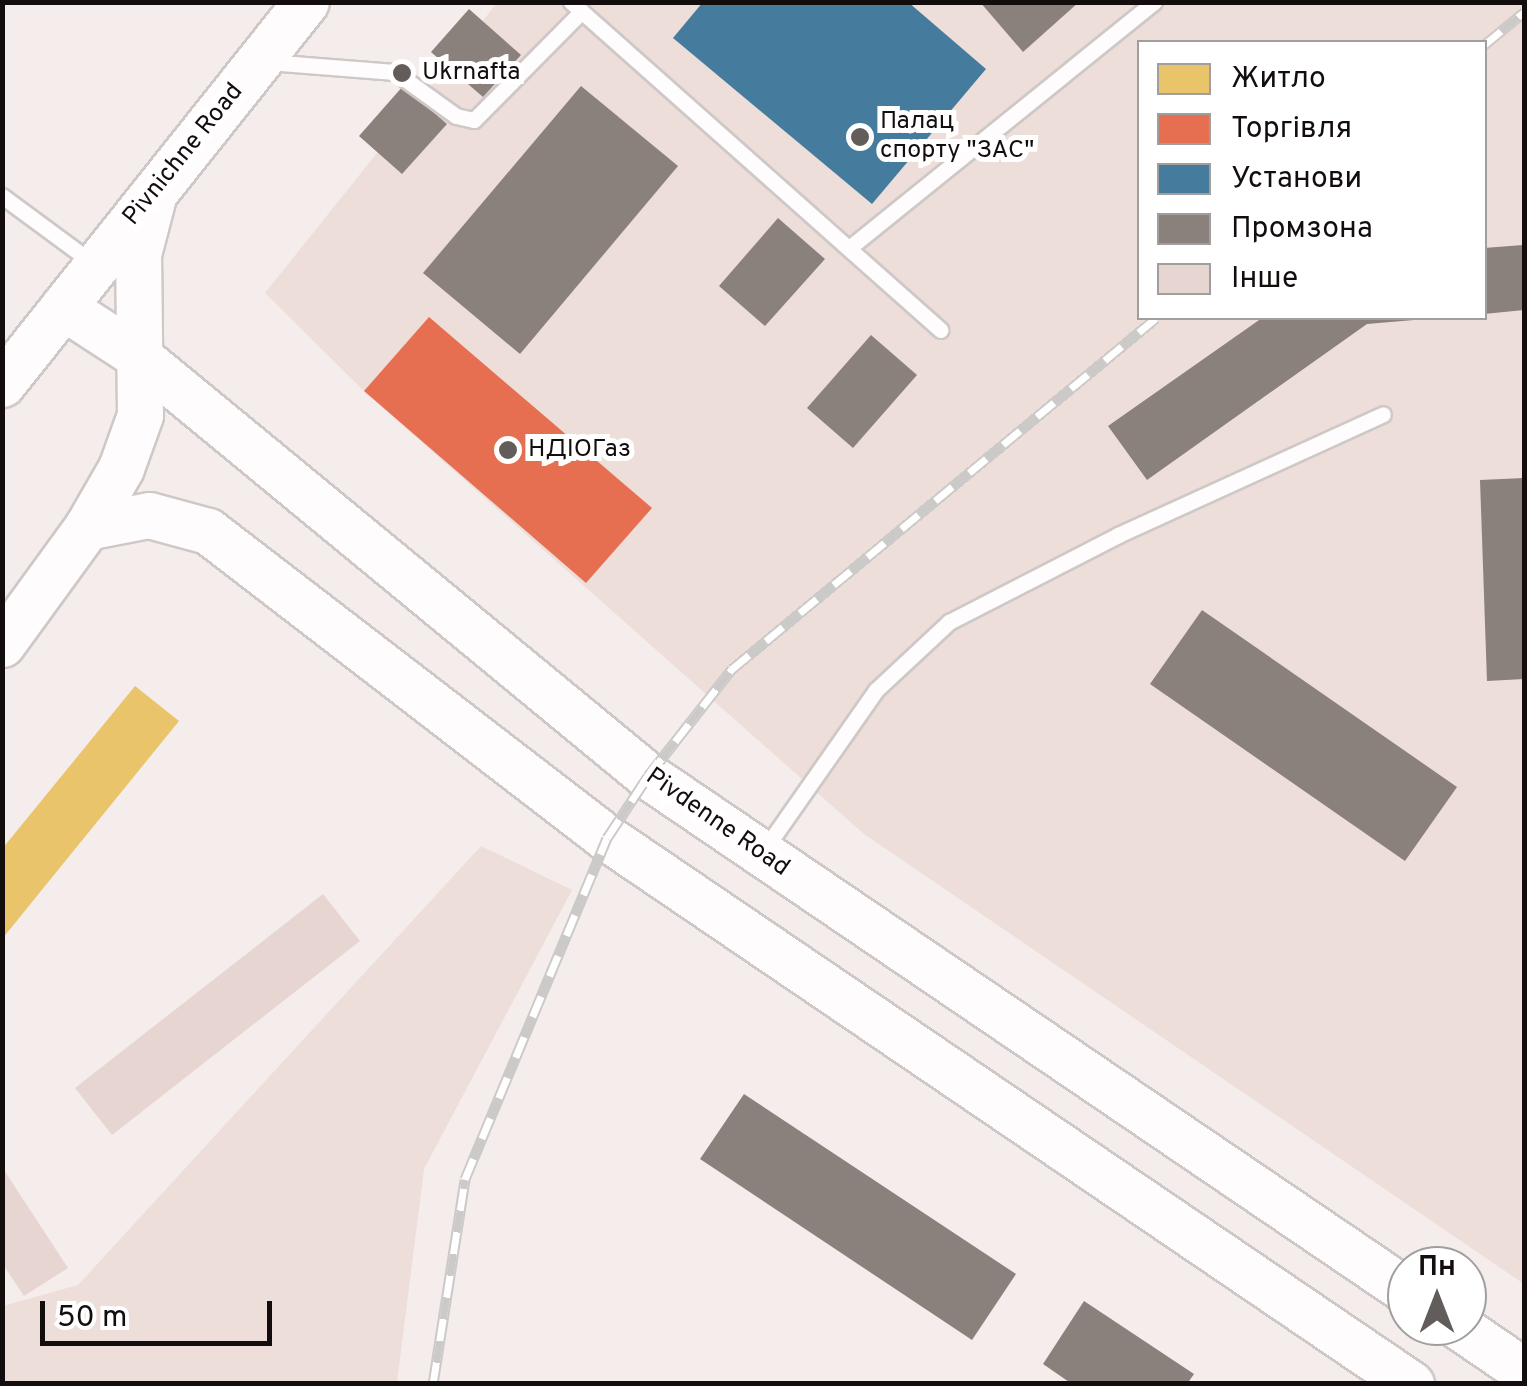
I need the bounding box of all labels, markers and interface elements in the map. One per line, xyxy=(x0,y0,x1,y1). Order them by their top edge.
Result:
legend xyxy=(1137,40,1487,320)
place label: Ukrnafta xyxy=(422,58,520,88)
text: Житло xyxy=(1231,61,1326,98)
marker: Ukrnafta xyxy=(391,62,413,84)
street label: Pivnichne Road xyxy=(118,78,250,232)
place label: Палац спорту "ЗАС" xyxy=(880,108,1034,167)
text: Торгівля xyxy=(1231,111,1352,148)
marker: Палац спорту "ЗАС" xyxy=(849,126,871,148)
text: Установи xyxy=(1231,161,1362,198)
text: Промзона xyxy=(1231,211,1373,248)
text: Інше xyxy=(1231,261,1298,298)
place label: НДІОГаз xyxy=(528,435,631,465)
marker: НДІОГаз xyxy=(497,439,519,461)
street label: Pivdenne Road xyxy=(639,762,795,884)
north arrow xyxy=(1387,1246,1487,1346)
text: Пн xyxy=(1418,1250,1456,1286)
scale bar xyxy=(45,1281,278,1343)
text: 50 m xyxy=(57,1300,127,1337)

